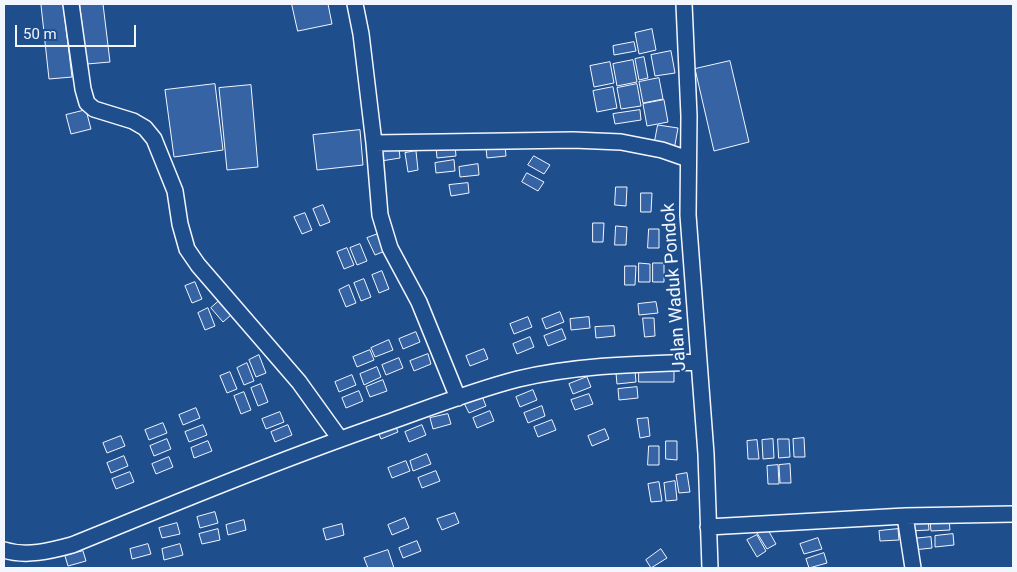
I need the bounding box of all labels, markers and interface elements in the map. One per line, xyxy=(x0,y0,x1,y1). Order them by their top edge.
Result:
scale bar xyxy=(18,15,139,47)
text: 50 m xyxy=(23,25,57,43)
street label: Jalan Waduk Pondok xyxy=(658,202,692,372)

